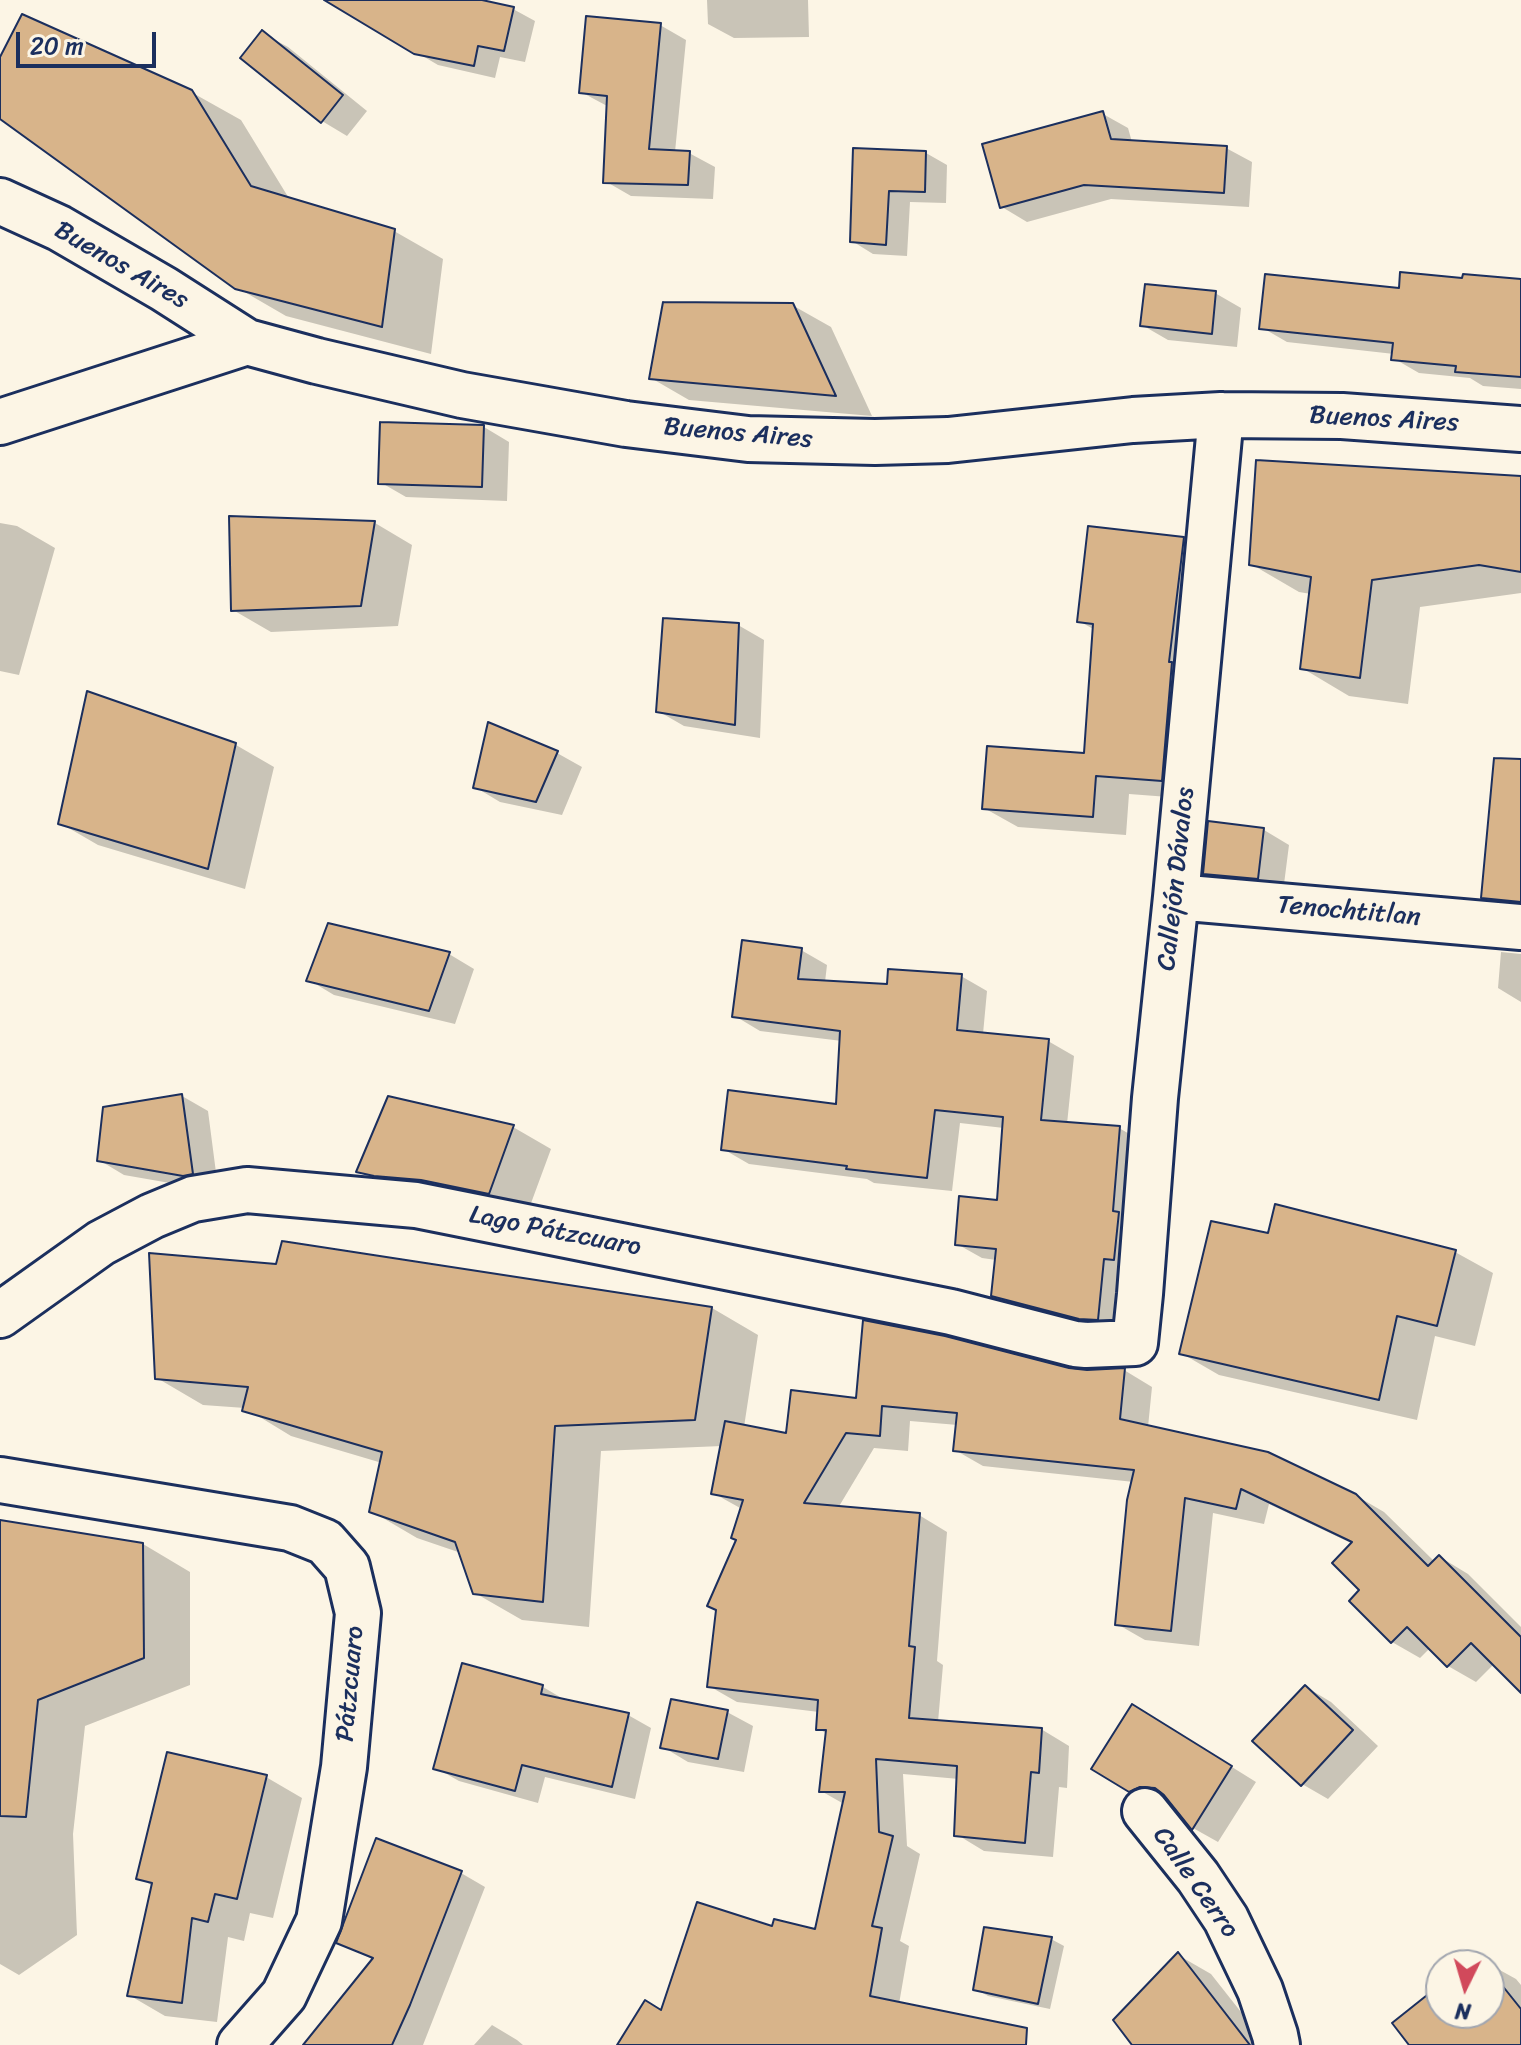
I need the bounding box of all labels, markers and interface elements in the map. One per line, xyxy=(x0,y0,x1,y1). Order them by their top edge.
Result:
scale bar xyxy=(20,16,160,66)
text: 20 m xyxy=(30,25,84,67)
street label: Buenos Aires xyxy=(48,215,194,317)
street label: Buenos Aires xyxy=(1309,401,1459,439)
street label: Buenos Aires xyxy=(662,412,814,456)
street label: Callejón Dávalos xyxy=(1152,786,1202,972)
street label: Tenochtitlan xyxy=(1276,890,1422,934)
street label: Lago Pátzcuaro xyxy=(467,1200,643,1264)
street label: Pátzcuaro xyxy=(330,1625,372,1743)
street label: Calle Cerro xyxy=(1145,1821,1245,1945)
north arrow xyxy=(1425,1949,1505,2029)
text: N xyxy=(1454,1991,1472,2032)

